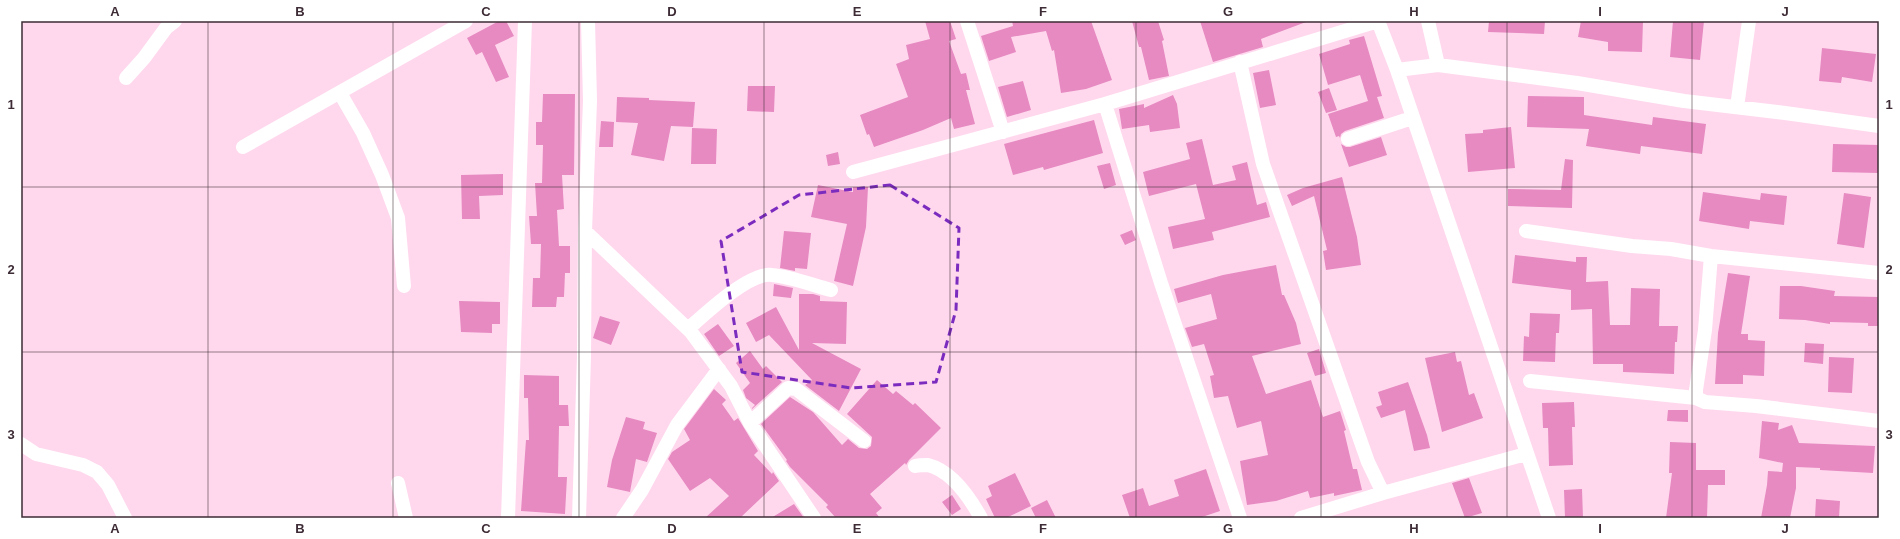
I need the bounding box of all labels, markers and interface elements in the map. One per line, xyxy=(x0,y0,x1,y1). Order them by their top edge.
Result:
text: A xyxy=(110,4,120,19)
text: B xyxy=(295,4,305,19)
text: C xyxy=(481,4,491,19)
text: D xyxy=(667,4,677,19)
text: E xyxy=(853,4,862,19)
text: F xyxy=(1039,4,1047,19)
text: G xyxy=(1223,4,1233,19)
text: H xyxy=(1409,4,1419,19)
text: I xyxy=(1598,4,1602,19)
text: J xyxy=(1781,4,1789,19)
text: 1 xyxy=(7,97,15,112)
text: 1 xyxy=(1885,97,1893,112)
text: 2 xyxy=(7,262,15,277)
text: 2 xyxy=(1885,262,1893,277)
text: 3 xyxy=(7,427,15,442)
text: 3 xyxy=(1885,427,1893,442)
text: A xyxy=(110,521,120,536)
text: B xyxy=(295,521,305,536)
text: C xyxy=(481,521,491,536)
text: D xyxy=(667,521,677,536)
text: E xyxy=(853,521,862,536)
text: F xyxy=(1039,521,1047,536)
text: G xyxy=(1223,521,1233,536)
text: H xyxy=(1409,521,1419,536)
text: I xyxy=(1598,521,1602,536)
text: J xyxy=(1781,521,1789,536)

